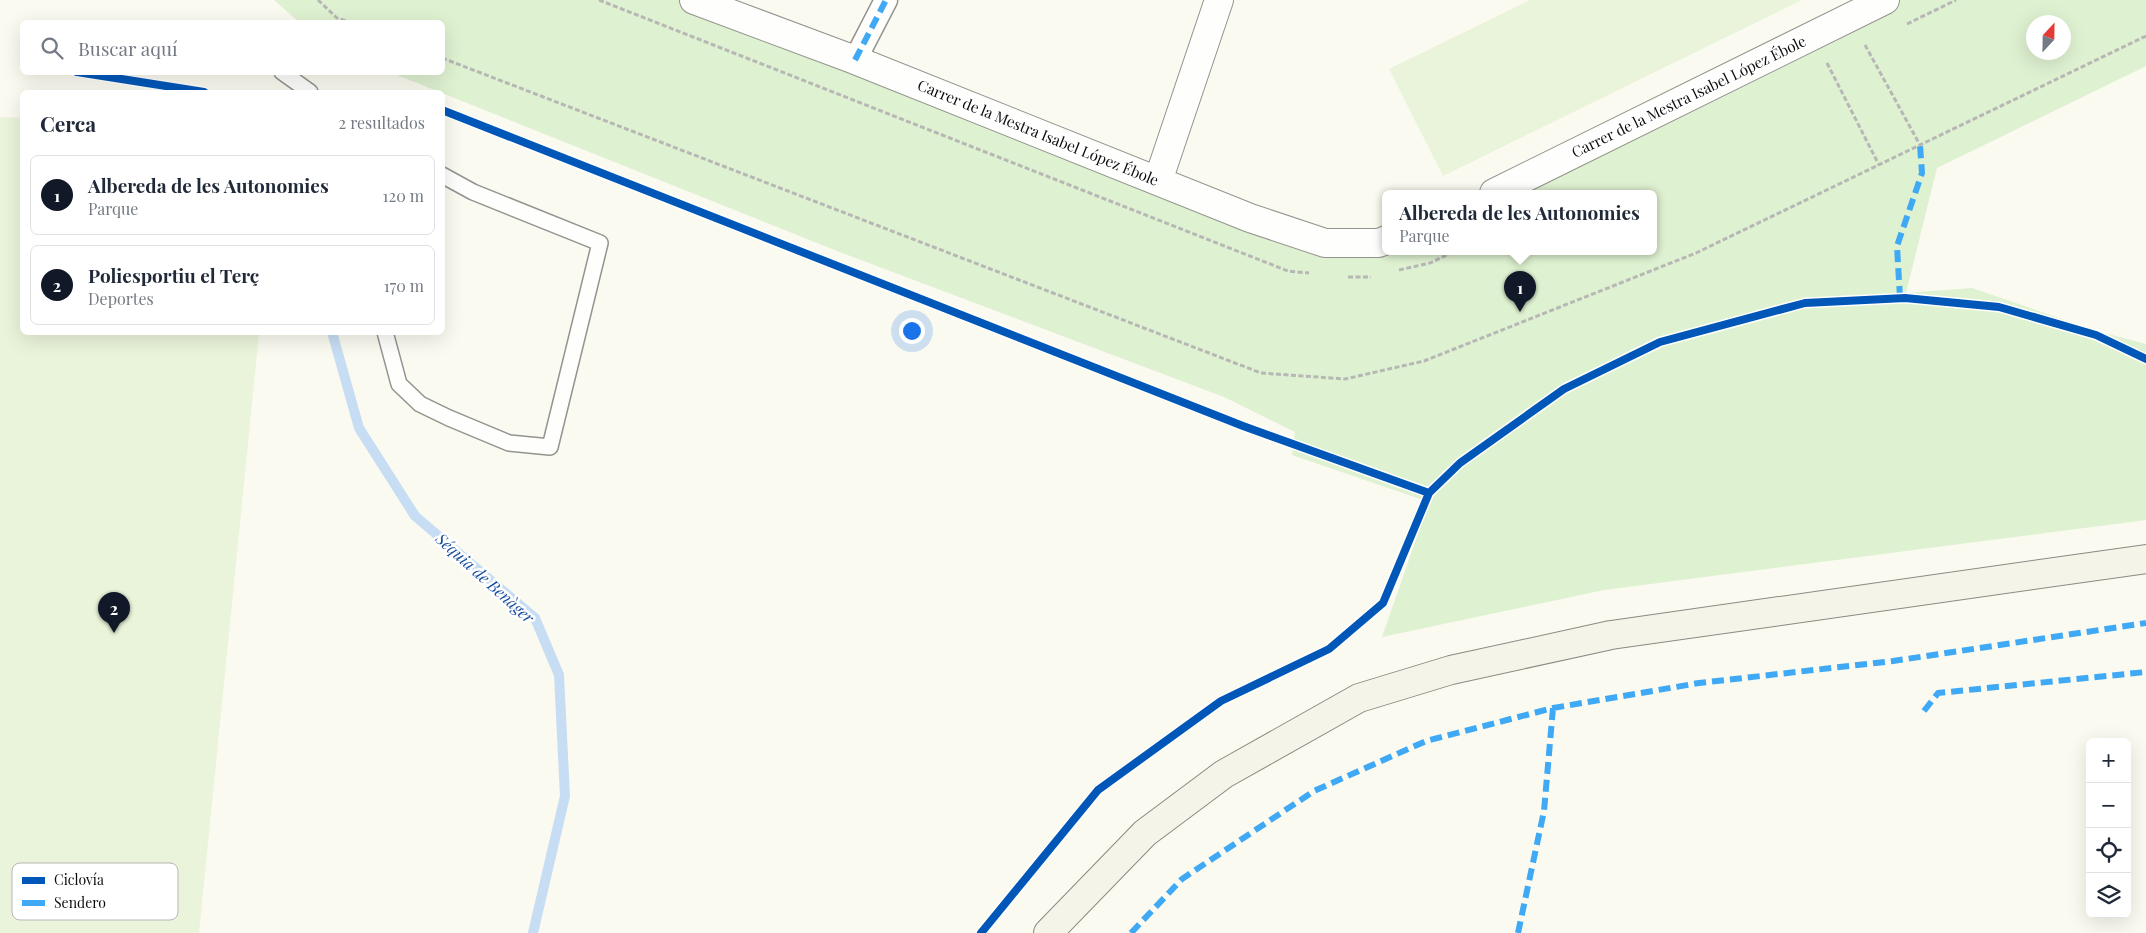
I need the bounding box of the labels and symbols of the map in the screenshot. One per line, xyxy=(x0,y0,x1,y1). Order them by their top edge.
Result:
north arrow xyxy=(2026,15,2071,60)
street label: Carrer de la Mestra Isabel López Ébole xyxy=(1568,30,1809,162)
street label: Carrer de la Mestra Isabel López Ébole xyxy=(915,74,1162,190)
pin: 1 xyxy=(1504,271,1536,312)
your location xyxy=(899,318,925,344)
water label: Séquia de Benàger xyxy=(431,527,540,628)
pin: 2 xyxy=(98,592,130,633)
legend xyxy=(12,863,178,920)
text: Ciclovía xyxy=(54,870,104,889)
text: Sendero xyxy=(54,893,106,912)

